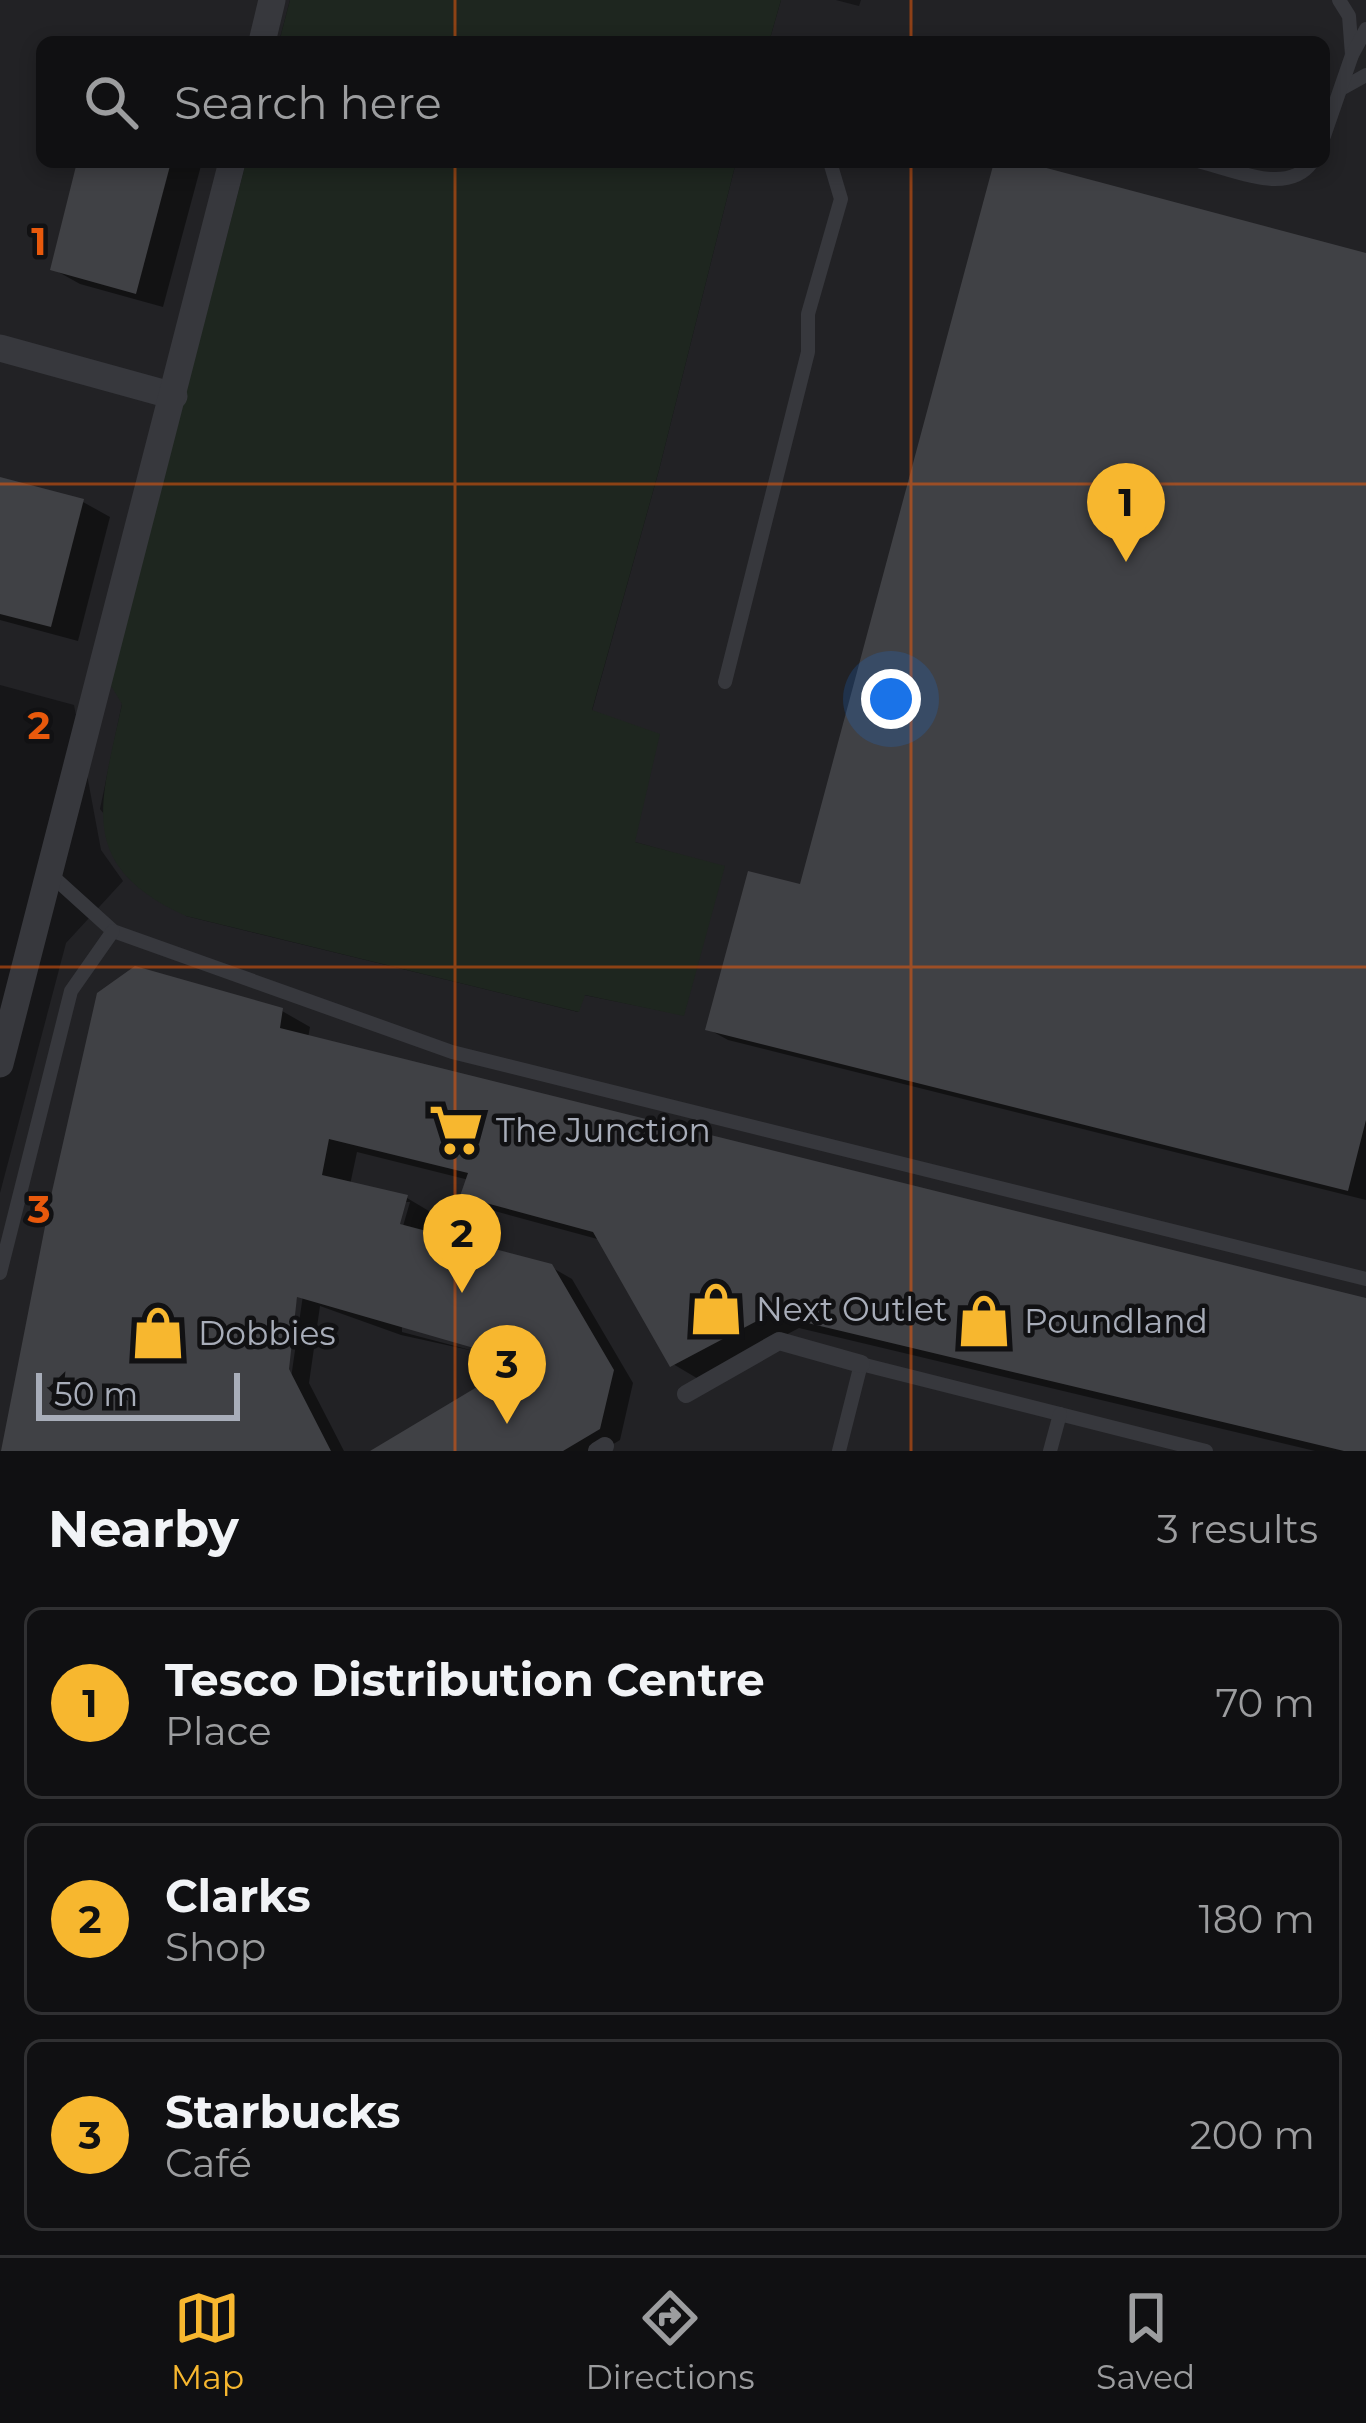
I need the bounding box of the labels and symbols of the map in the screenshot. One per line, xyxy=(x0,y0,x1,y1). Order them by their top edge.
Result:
text: 1 xyxy=(31,217,47,265)
pin: 1 xyxy=(1087,463,1165,562)
your location xyxy=(861,669,921,729)
text: 2 xyxy=(27,701,51,749)
supermarket icon: The Junction xyxy=(427,1101,485,1159)
place label: The Junction xyxy=(496,1110,711,1150)
text: 3 xyxy=(26,1185,51,1233)
pin: 2 xyxy=(423,1194,501,1293)
shop icon: Next Outlet xyxy=(687,1280,745,1338)
place label: Next Outlet xyxy=(756,1289,947,1329)
shop icon: Poundland xyxy=(955,1292,1013,1350)
place label: Poundland xyxy=(1024,1301,1208,1341)
shop icon: Dobbies xyxy=(129,1304,187,1362)
place label: Dobbies xyxy=(198,1313,336,1353)
pin: 3 xyxy=(468,1325,546,1424)
scale bar xyxy=(36,1367,240,1420)

